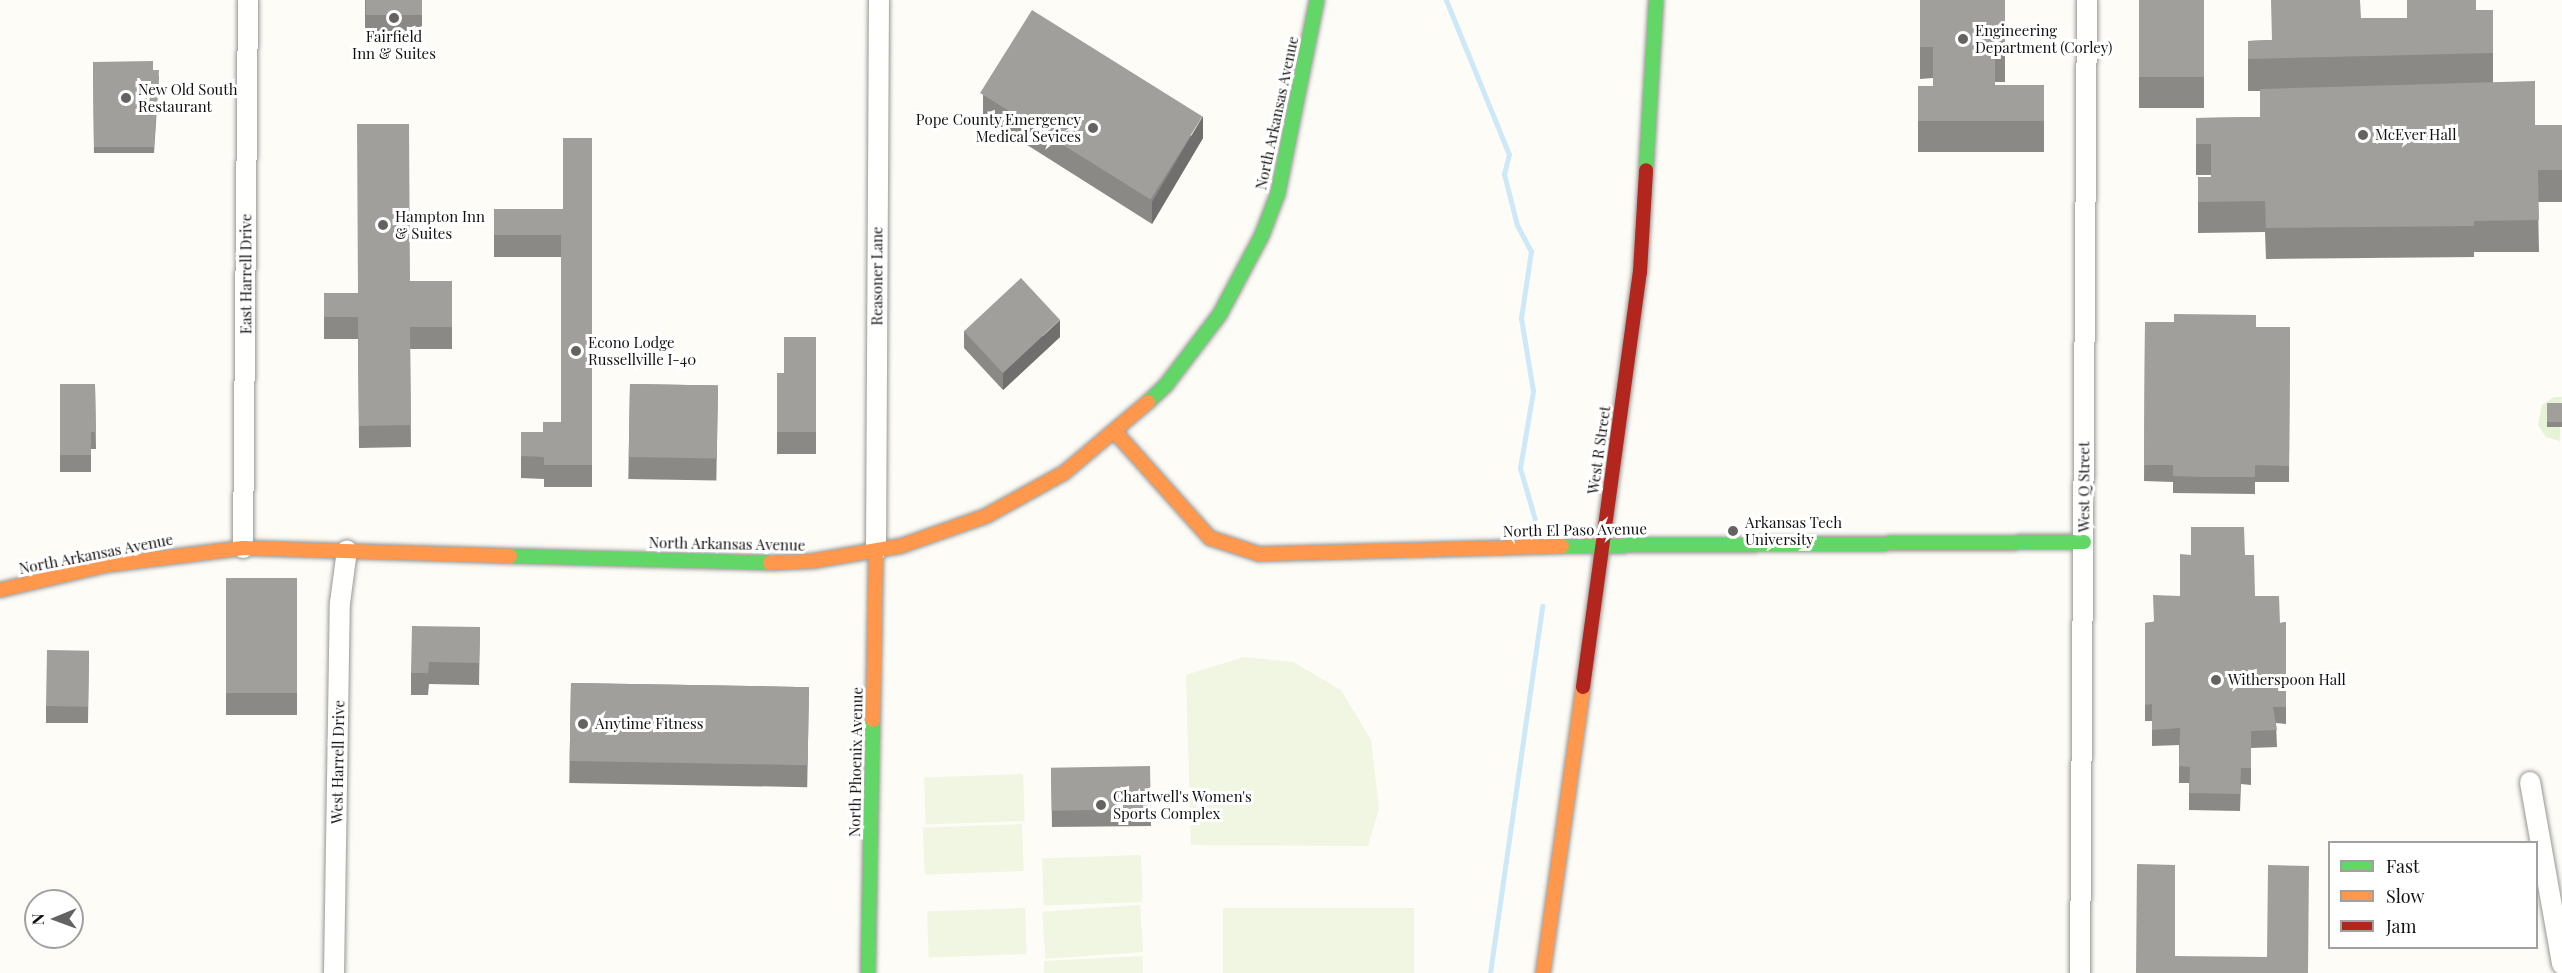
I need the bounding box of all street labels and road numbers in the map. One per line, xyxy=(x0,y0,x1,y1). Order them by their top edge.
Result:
street label: North Arkansas Avenue xyxy=(1252,34,1302,192)
street label: East Harrell Drive xyxy=(237,214,255,334)
street label: Reasoner Lane xyxy=(868,226,886,326)
street label: West R Street xyxy=(1584,404,1614,496)
street label: West Q Street xyxy=(2075,441,2093,533)
street label: North El Paso Avenue xyxy=(1503,520,1647,540)
street label: North Arkansas Avenue xyxy=(17,530,175,578)
street label: North Arkansas Avenue xyxy=(648,534,806,554)
street label: North Phoenix Avenue xyxy=(846,686,866,838)
street label: West Harrell Drive xyxy=(328,700,348,824)

